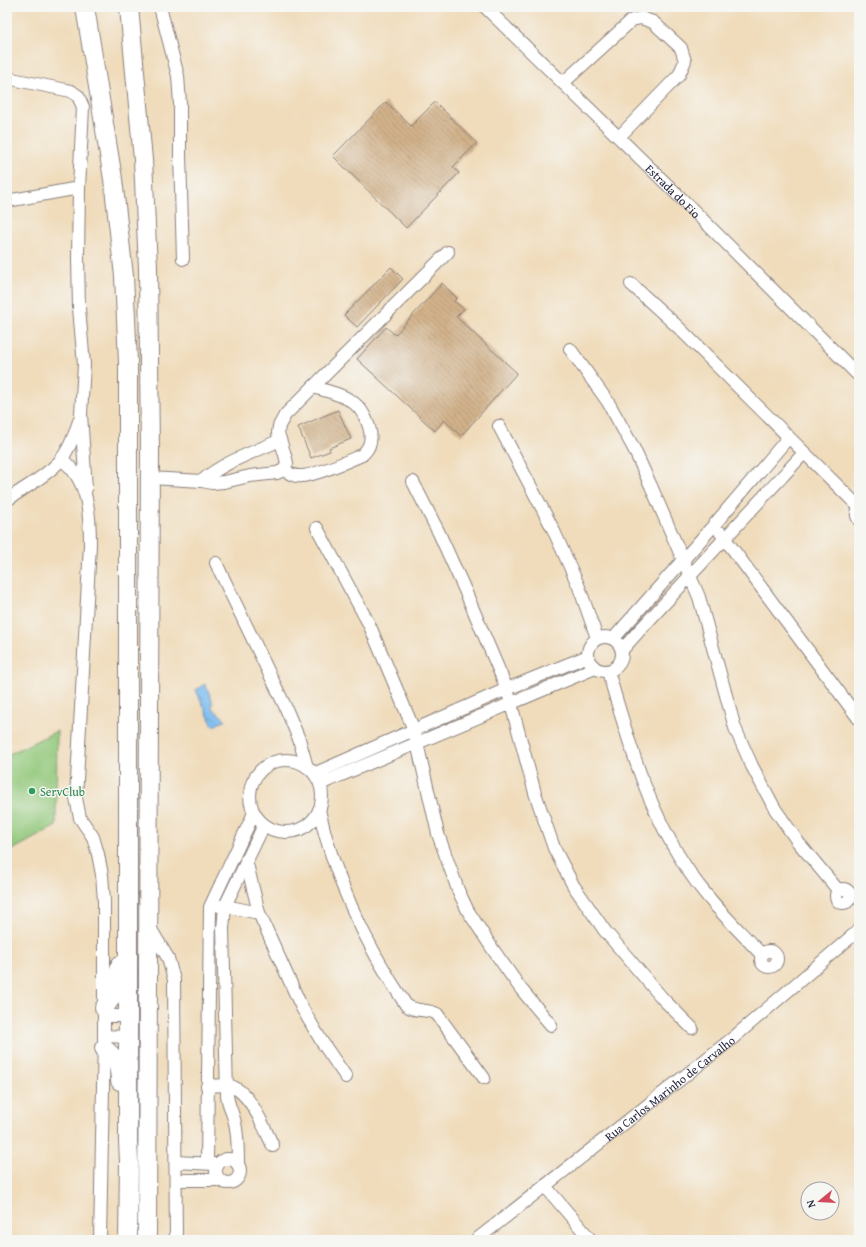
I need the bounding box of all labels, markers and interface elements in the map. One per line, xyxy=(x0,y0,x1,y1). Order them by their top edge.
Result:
street label: Estrada do Fio xyxy=(642,160,705,222)
place label: ServClub xyxy=(40,783,85,800)
marker: ServClub xyxy=(27,786,37,796)
street label: Rua Carlos Marinho de Carvalho xyxy=(601,1031,738,1145)
north arrow xyxy=(800,1181,840,1221)
text: N xyxy=(802,1198,819,1210)

